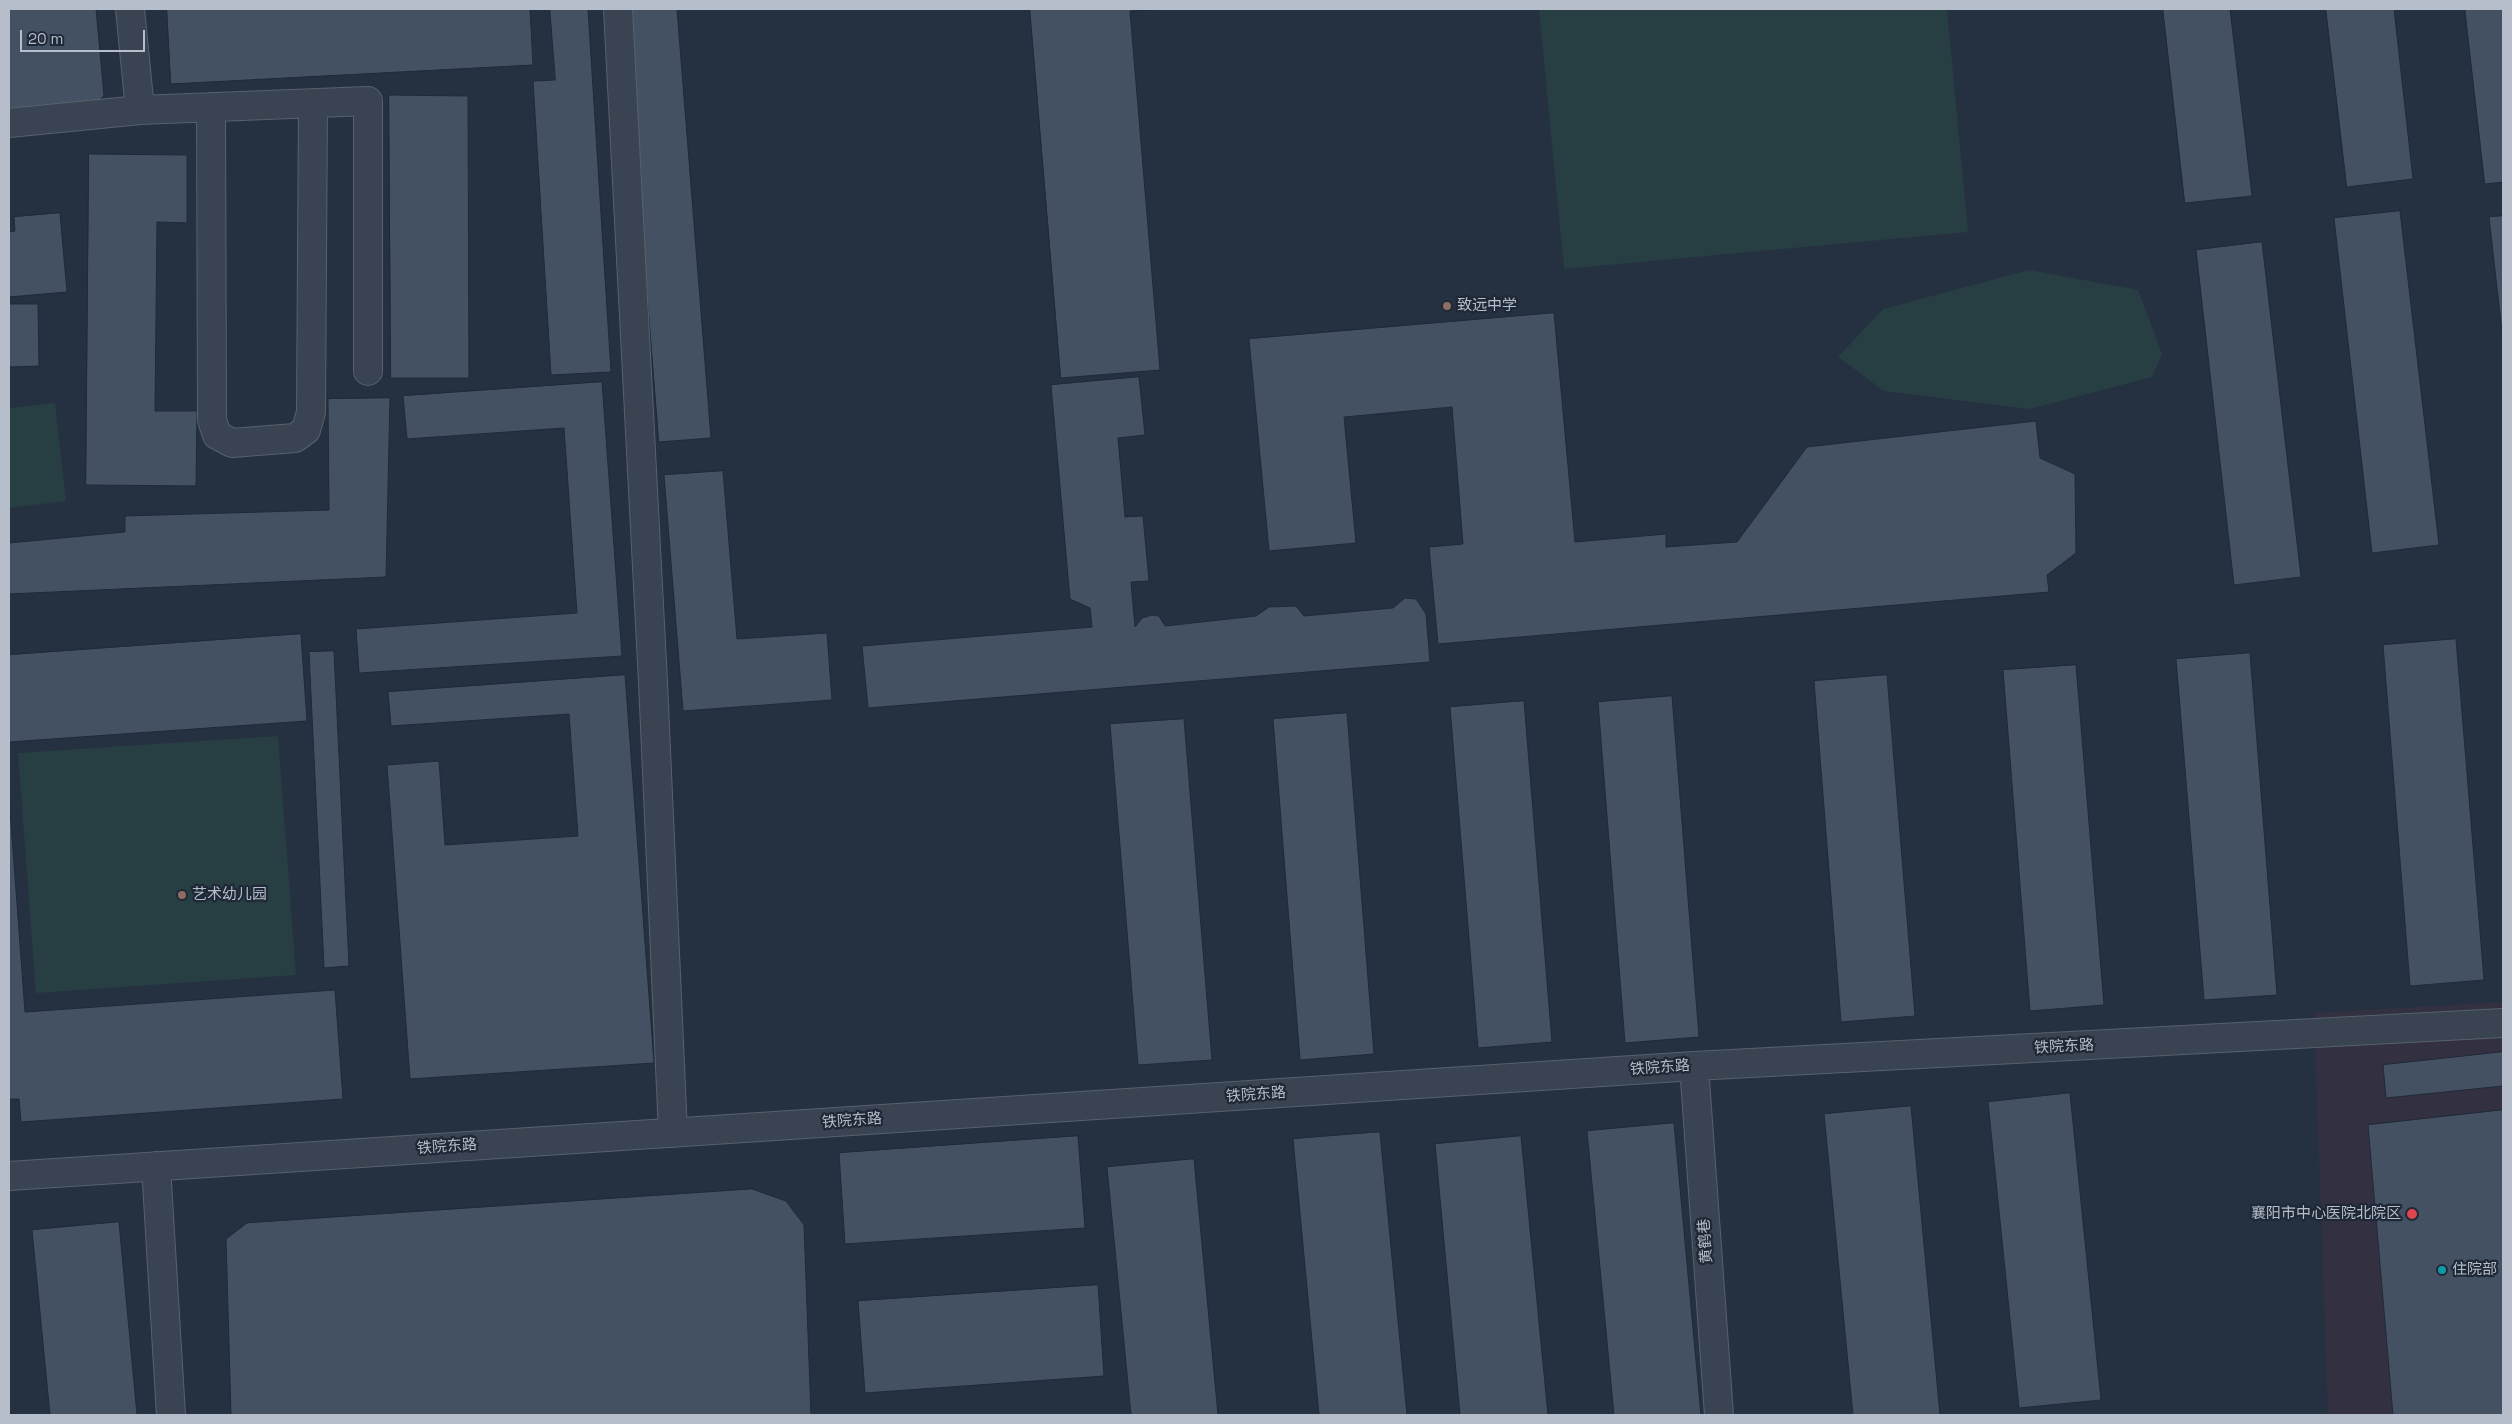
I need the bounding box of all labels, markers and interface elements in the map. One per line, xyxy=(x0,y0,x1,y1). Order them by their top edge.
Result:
scale bar xyxy=(22,20,148,52)
text: 20 m xyxy=(28,29,63,48)
place label: 致远中学 xyxy=(1457,297,1517,315)
marker: 致远中学 xyxy=(1441,300,1453,312)
place label: 艺术幼儿园 xyxy=(192,886,267,904)
marker: 艺术幼儿园 xyxy=(176,889,188,901)
street label: 铁院东路 xyxy=(2034,1036,2094,1058)
street label: 铁院东路 xyxy=(1629,1057,1691,1079)
street label: 铁院东路 xyxy=(1225,1084,1287,1106)
street label: 铁院东路 xyxy=(821,1110,883,1132)
street label: 铁院东路 xyxy=(416,1136,478,1158)
place label: 襄阳市中心医院北院区 xyxy=(2251,1205,2401,1223)
marker: 襄阳市中心医院北院区 xyxy=(2405,1207,2419,1221)
street label: 黄鹤巷 xyxy=(1695,1218,1717,1264)
place label: 住院部 xyxy=(2452,1261,2497,1279)
marker: 住院部 xyxy=(2436,1264,2448,1276)

